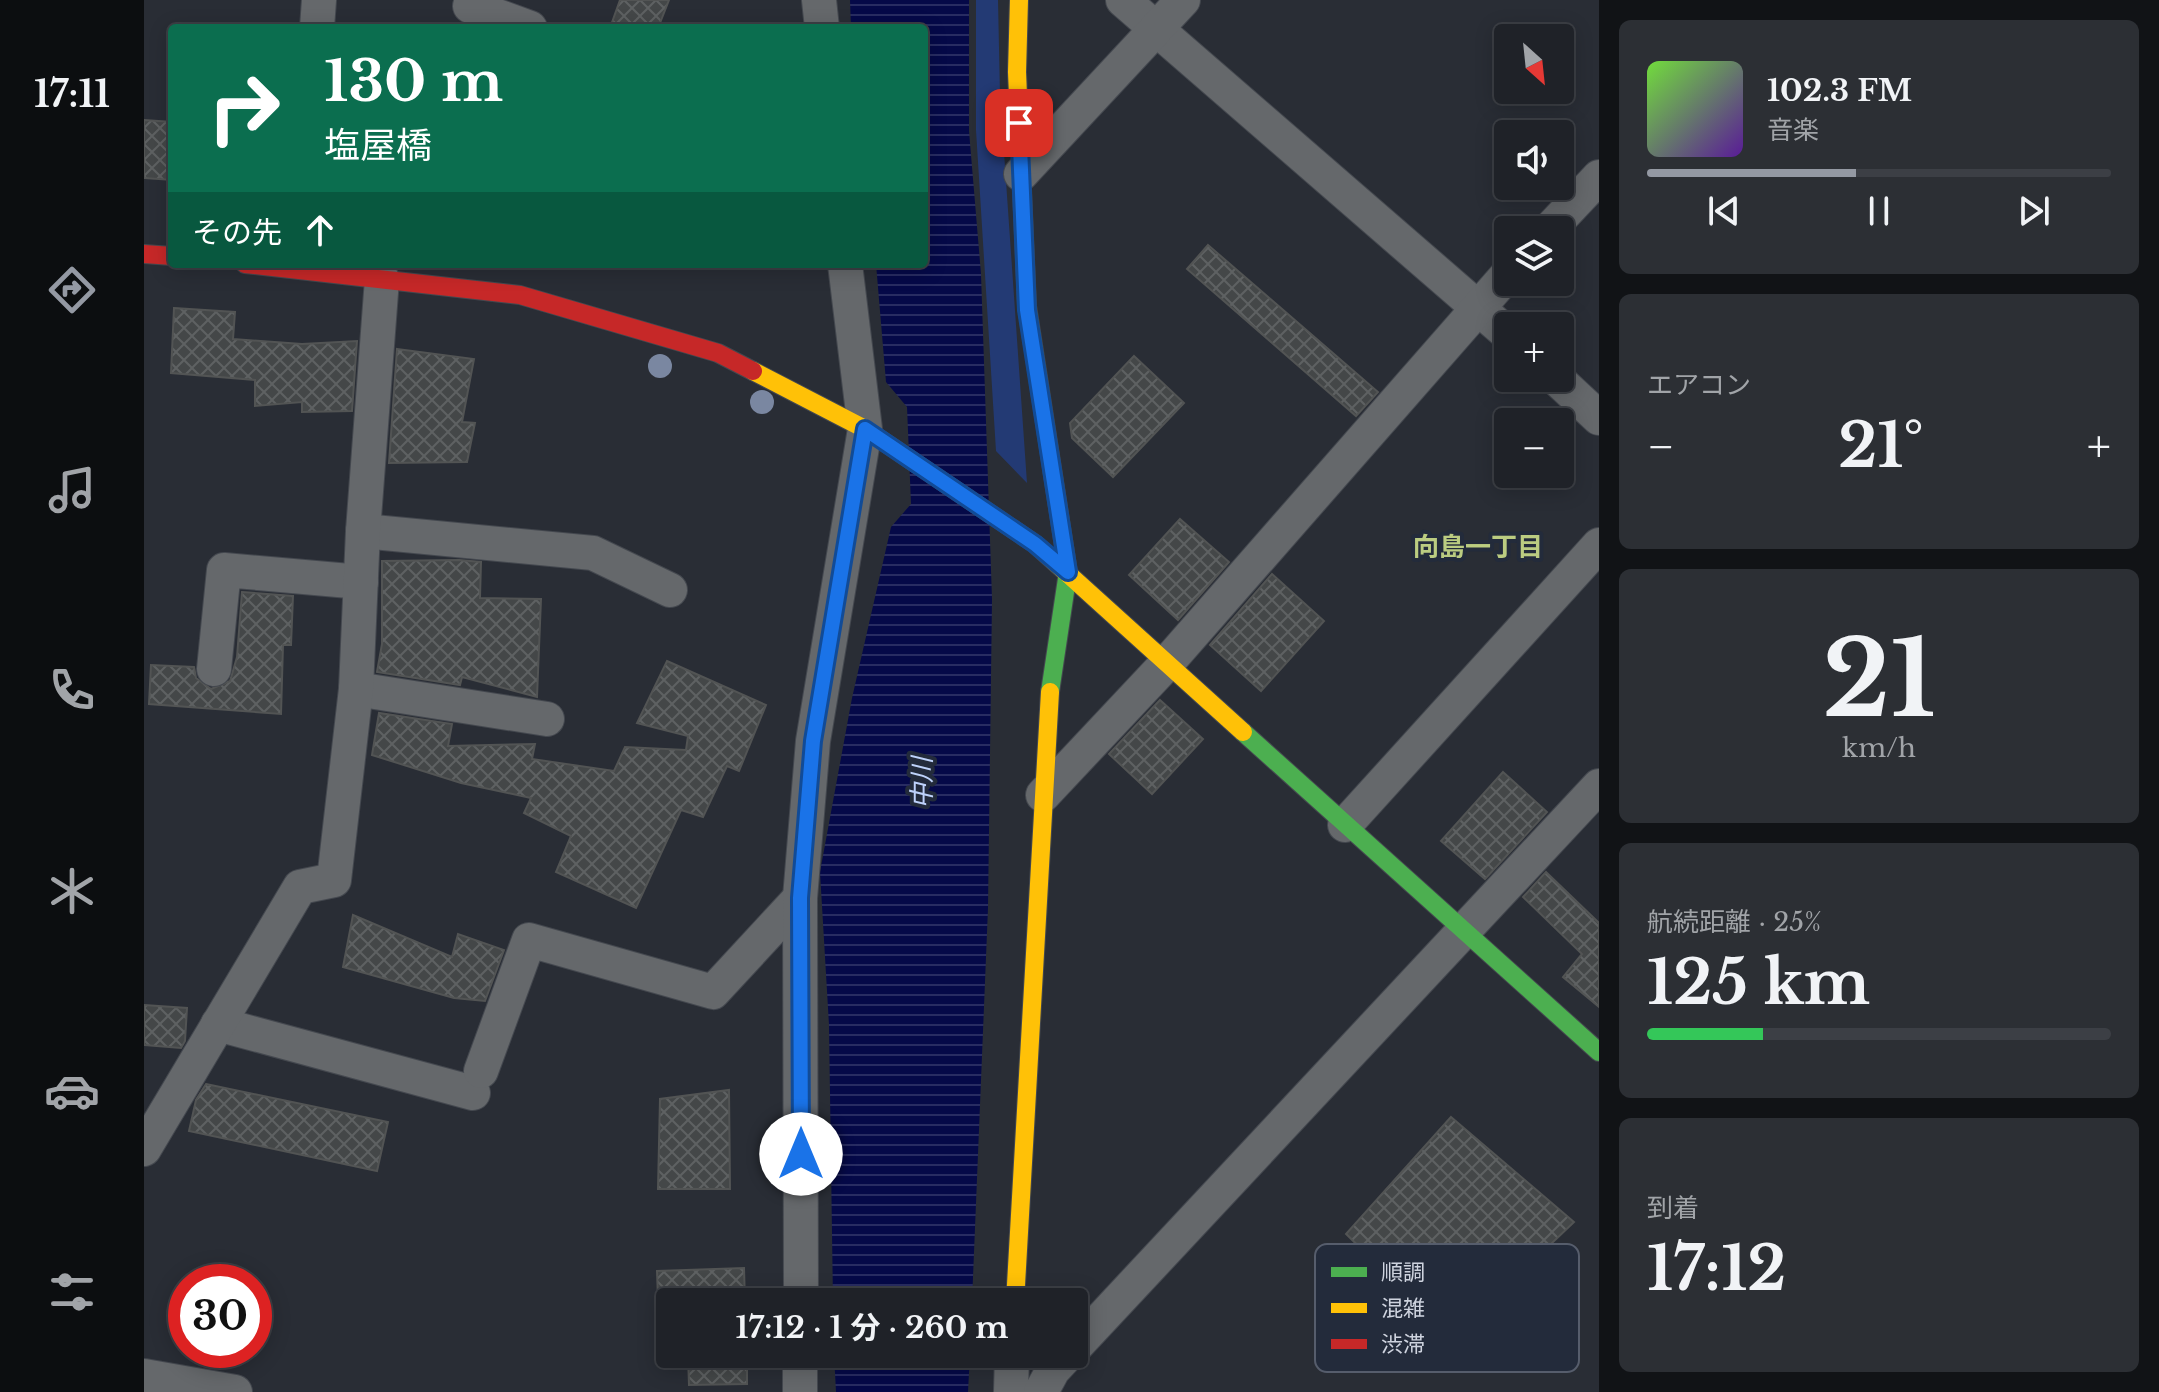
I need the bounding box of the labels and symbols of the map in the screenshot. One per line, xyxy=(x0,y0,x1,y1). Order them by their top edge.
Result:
north arrow xyxy=(1494,24,1574,104)
pin xyxy=(985,89,1053,157)
district label: 向島一丁目 xyxy=(1413,531,1543,563)
water label: 中川 xyxy=(906,754,938,809)
position arrow xyxy=(759,1112,843,1196)
legend xyxy=(1315,1244,1579,1372)
text: 順調 xyxy=(1381,1259,1425,1286)
speed limit sign: 30 xyxy=(168,1264,272,1368)
text: 混雑 xyxy=(1381,1295,1425,1322)
text: 渋滞 xyxy=(1381,1331,1425,1358)

